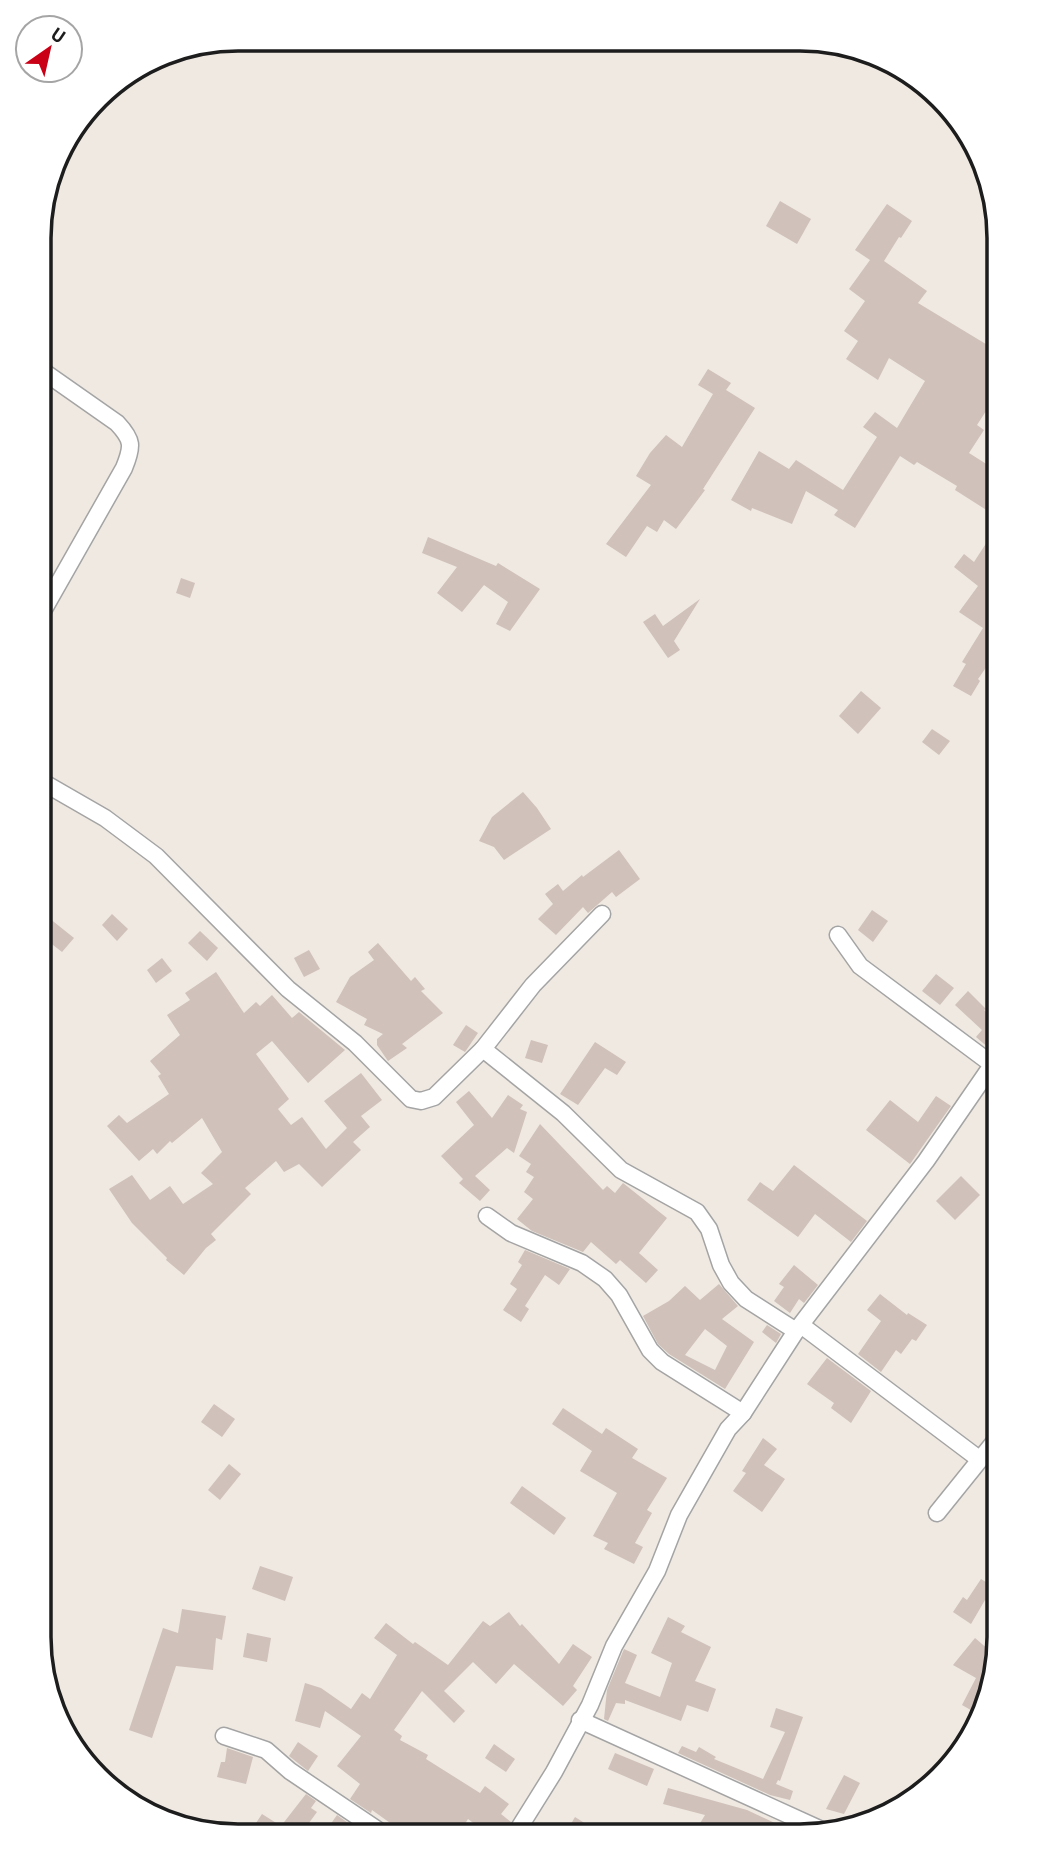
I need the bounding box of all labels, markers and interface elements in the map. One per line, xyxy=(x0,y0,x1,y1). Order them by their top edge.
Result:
north arrow xyxy=(14,14,84,84)
text: U xyxy=(46,19,72,50)

